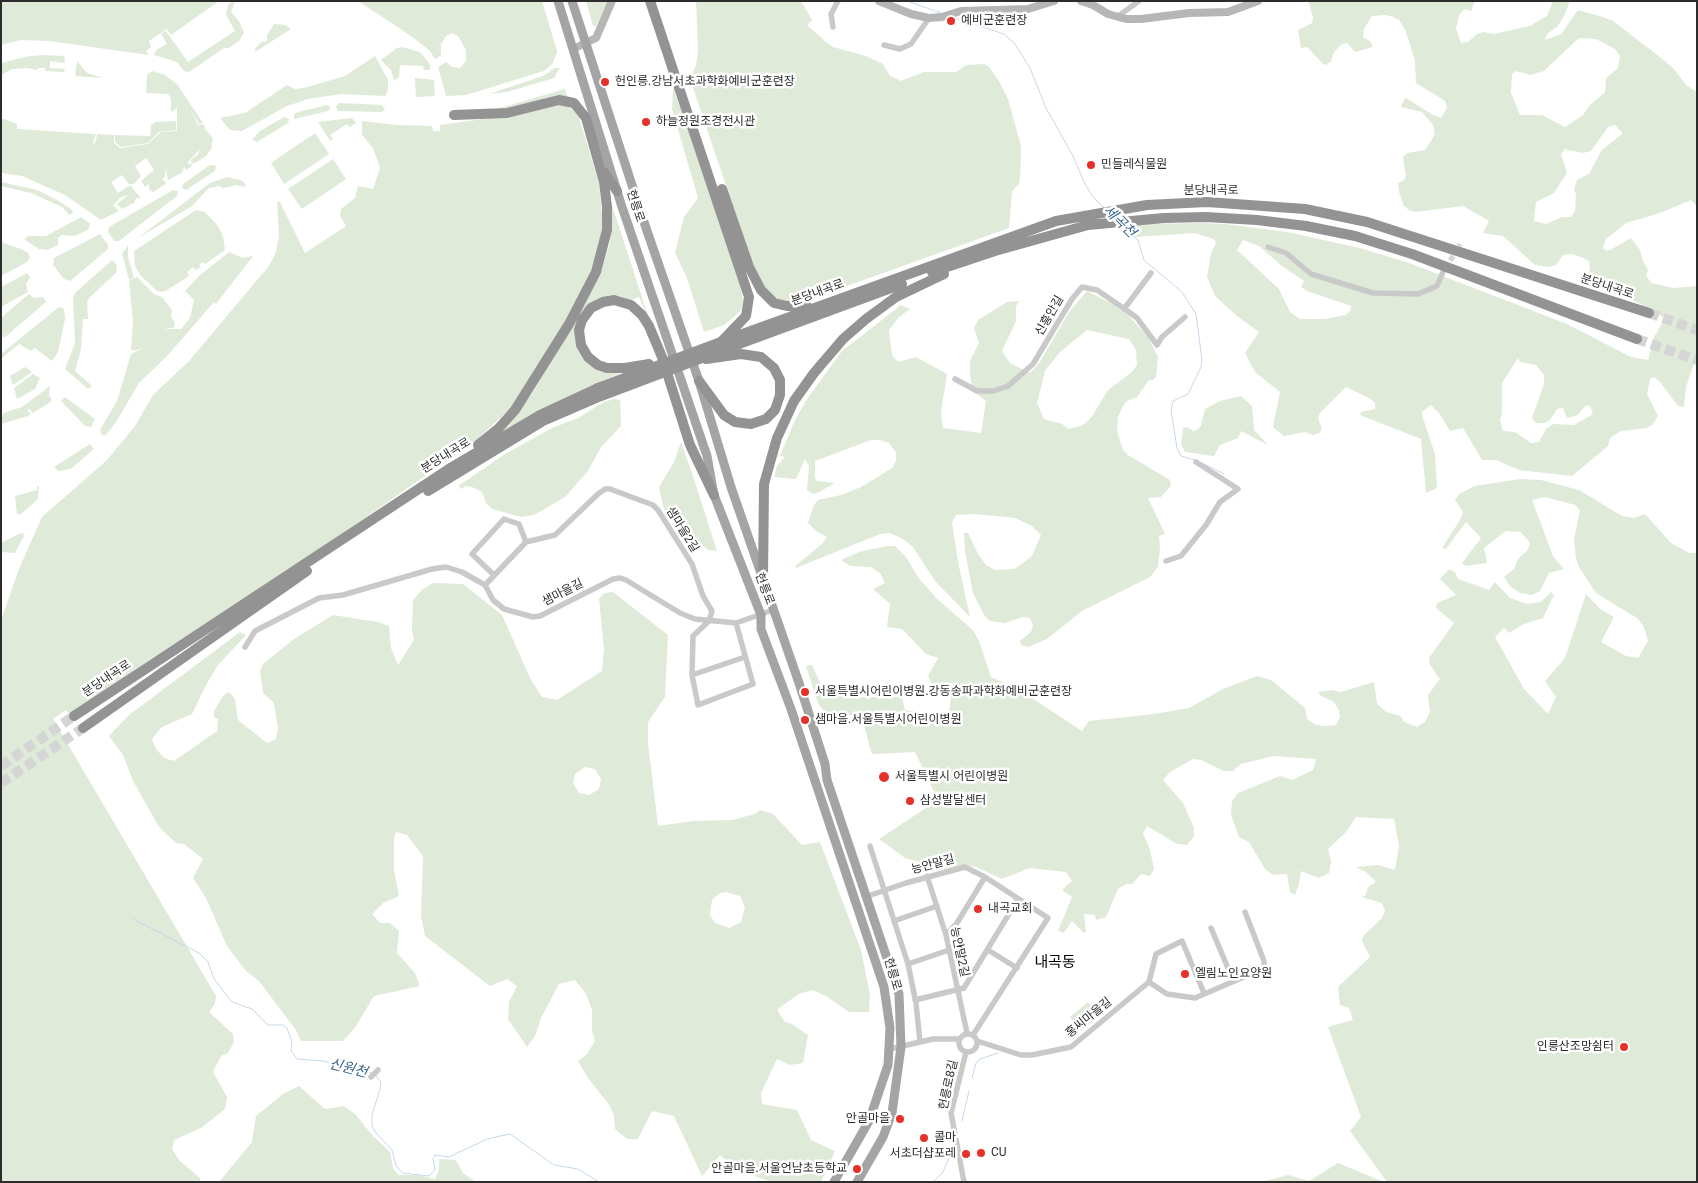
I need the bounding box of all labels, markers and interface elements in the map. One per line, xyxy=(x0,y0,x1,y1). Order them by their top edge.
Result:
place label: 예비군훈련장 xyxy=(961,14,1027,28)
marker: 예비군훈련장 xyxy=(945,15,957,27)
place label: 헌인릉.강남서초과학화예비군훈련장 xyxy=(615,75,795,89)
marker: 헌인릉.강남서초과학화예비군훈련장 xyxy=(599,76,611,88)
place label: 하늘정원조경전시관 xyxy=(656,115,755,129)
marker: 하늘정원조경전시관 xyxy=(640,116,652,128)
place label: 민들레식물원 xyxy=(1101,158,1167,172)
marker: 민들레식물원 xyxy=(1085,159,1097,171)
street label: 분당내곡로 xyxy=(1183,184,1239,198)
street label: 헌릉로 xyxy=(623,188,647,224)
water label: 세곡천 xyxy=(1099,203,1139,241)
street label: 분당내곡로 xyxy=(1579,272,1635,302)
street label: 분당내곡로 xyxy=(790,277,846,309)
street label: 신흥안길 xyxy=(1033,293,1067,339)
street label: 분당내곡로 xyxy=(419,435,473,477)
street label: 샘마을2길 xyxy=(662,505,702,555)
street label: 헌릉로 xyxy=(751,571,777,607)
street label: 샘마을길 xyxy=(540,577,586,609)
street label: 분당내곡로 xyxy=(80,658,134,700)
place label: 서울특별시어린이병원.강동송파과학화예비군훈련장 xyxy=(815,685,1072,699)
marker: 서울특별시어린이병원.강동송파과학화예비군훈련장 xyxy=(799,686,811,698)
place label: 샘마을.서울특별시어린이병원 xyxy=(815,713,962,727)
marker: 샘마을.서울특별시어린이병원 xyxy=(799,714,811,726)
marker: 서울특별시 어린이병원 xyxy=(877,770,891,784)
place label: 서울특별시 어린이병원 xyxy=(895,770,1008,784)
place label: 삼성발달센터 xyxy=(920,794,986,808)
marker: 삼성발달센터 xyxy=(904,795,916,807)
street label: 능안말길 xyxy=(910,852,956,878)
place label: 내곡교회 xyxy=(988,902,1032,916)
marker: 내곡교회 xyxy=(972,903,984,915)
street label: 능안말2길 xyxy=(947,926,971,978)
district label: 내곡동 xyxy=(1034,954,1076,972)
street label: 헌릉로 xyxy=(881,956,903,992)
place label: 엘림노인요양원 xyxy=(1195,967,1272,981)
marker: 엘림노인요양원 xyxy=(1179,968,1191,980)
street label: 홍씨마을길 xyxy=(1063,995,1115,1041)
place label: 인릉산조망쉼터 xyxy=(1537,1040,1614,1054)
marker: 인릉산조망쉼터 xyxy=(1618,1041,1630,1053)
water label: 신원천 xyxy=(327,1056,369,1082)
street label: 헌릉로8길 xyxy=(937,1059,961,1111)
place label: 안골마을 xyxy=(846,1112,890,1126)
marker: 안골마을 xyxy=(894,1113,906,1125)
place label: 콜마 xyxy=(934,1131,956,1145)
marker: 콜마 xyxy=(918,1132,930,1144)
place label: CU xyxy=(991,1146,1007,1160)
place label: 서초더샵포레 xyxy=(890,1147,956,1161)
marker: CU xyxy=(975,1147,987,1159)
marker: 서초더샵포레 xyxy=(960,1148,972,1160)
place label: 안골마을.서울언남초등학교 xyxy=(711,1162,847,1176)
marker: 안골마을.서울언남초등학교 xyxy=(851,1163,863,1175)

